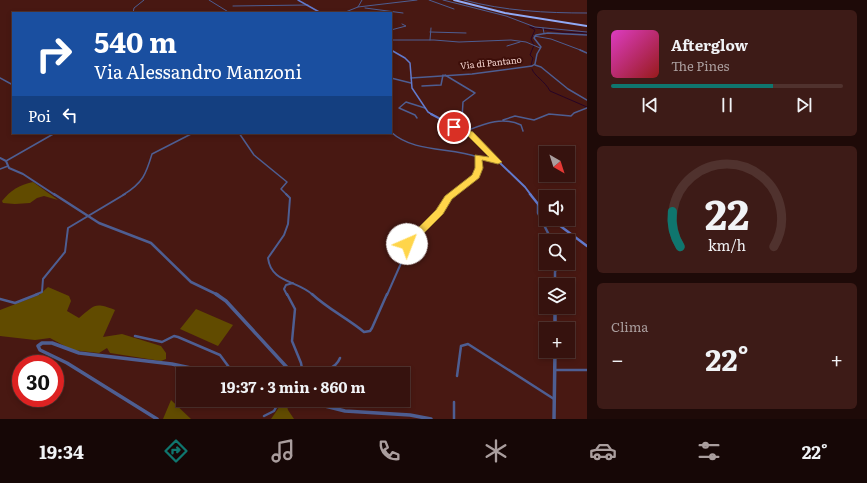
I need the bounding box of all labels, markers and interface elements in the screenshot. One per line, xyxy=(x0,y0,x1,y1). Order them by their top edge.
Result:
text: 540 m xyxy=(94,20,177,62)
icon: right xyxy=(28,28,80,80)
text: Afterglow xyxy=(671,33,748,56)
street label: Via di Pantano xyxy=(459,52,522,72)
text: The Pines xyxy=(671,56,729,75)
text: Via Alessandro Manzoni xyxy=(94,58,302,85)
icon: previous xyxy=(639,94,661,116)
icon: pause xyxy=(716,94,738,116)
icon: next xyxy=(793,94,815,116)
text: Poi xyxy=(28,104,51,127)
icon: left xyxy=(59,104,81,126)
pin xyxy=(437,110,471,144)
icon: arrive xyxy=(443,116,465,138)
north arrow xyxy=(539,146,575,182)
map controls xyxy=(539,146,575,358)
text: 22 xyxy=(705,181,749,243)
button: sound xyxy=(539,190,575,226)
position arrow xyxy=(386,223,428,265)
button: search xyxy=(539,234,575,270)
text: km/h xyxy=(708,234,747,255)
button: layers xyxy=(539,278,575,314)
text: Clima xyxy=(611,317,648,336)
button: + xyxy=(539,322,575,358)
text: 22° xyxy=(705,336,749,380)
text: − xyxy=(611,342,624,375)
text: + xyxy=(830,342,843,375)
speed limit sign: 30 xyxy=(12,355,64,407)
text: 19:37 · 3 min · 860 m xyxy=(221,375,365,398)
icon: directions xyxy=(162,437,190,465)
icon: music xyxy=(269,437,297,465)
icon: phone xyxy=(375,437,403,465)
icon: climate xyxy=(482,437,510,465)
icon: car xyxy=(589,437,617,465)
icon: filters xyxy=(695,437,723,465)
text: 19:34 xyxy=(39,438,84,465)
text: 22° xyxy=(802,438,828,465)

